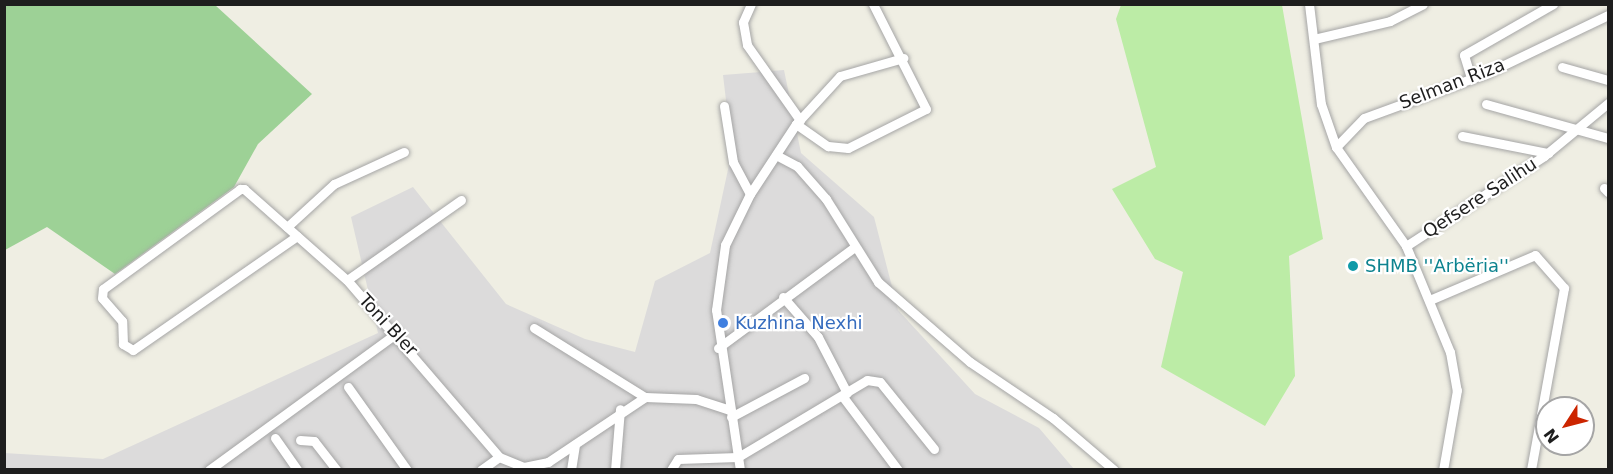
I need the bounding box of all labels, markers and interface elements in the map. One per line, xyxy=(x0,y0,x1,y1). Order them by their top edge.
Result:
street label: Selman Riza xyxy=(1396,54,1508,114)
street label: Qefsere Salihu xyxy=(1419,153,1541,243)
place label: SHMB ''Arbëria'' xyxy=(1365,255,1509,277)
marker: SHMB ''Arbëria'' xyxy=(1346,259,1360,273)
street label: Toni Bler xyxy=(354,290,422,360)
place label: Kuzhina Nexhi xyxy=(735,312,863,334)
marker: Kuzhina Nexhi xyxy=(716,316,730,330)
north arrow xyxy=(1535,396,1595,456)
text: N xyxy=(1540,425,1563,447)

